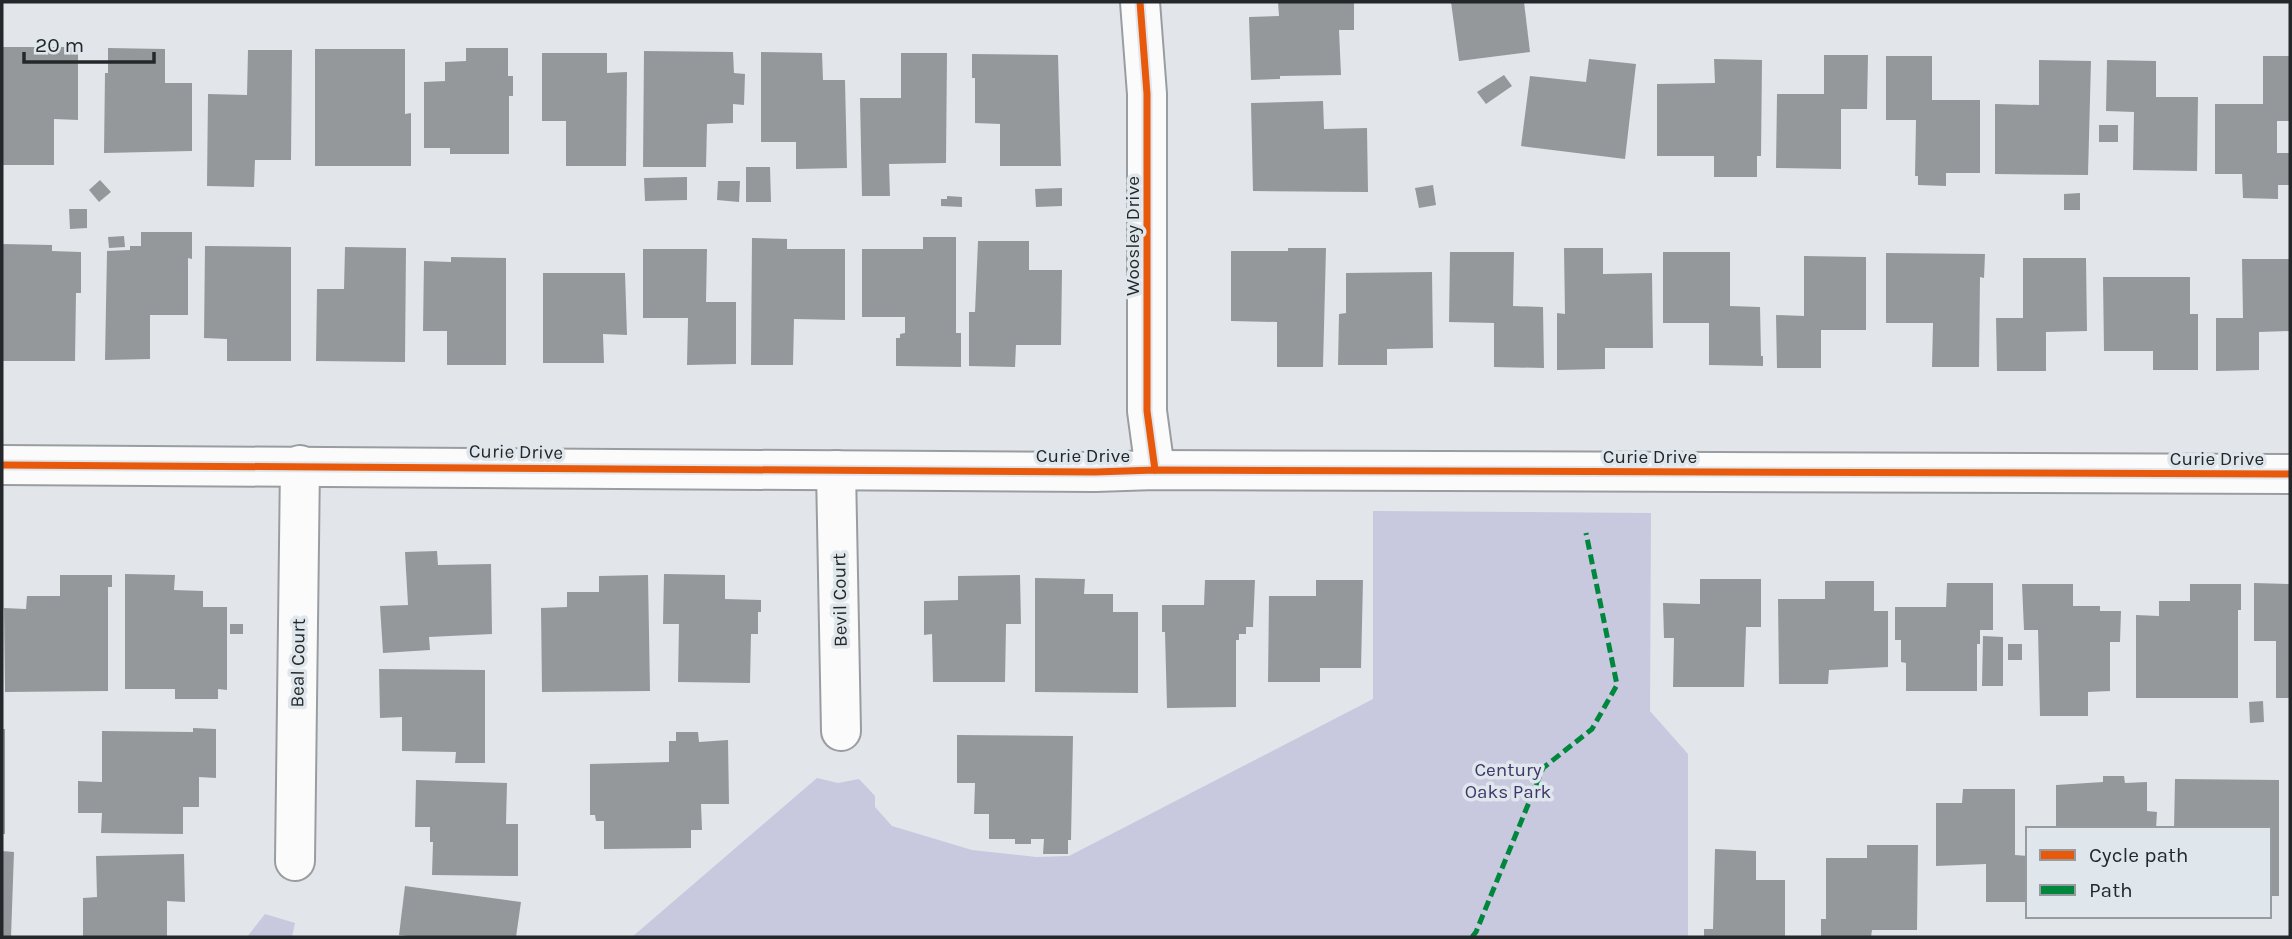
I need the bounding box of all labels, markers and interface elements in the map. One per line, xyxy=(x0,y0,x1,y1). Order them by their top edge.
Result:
scale bar xyxy=(24,21,154,65)
text: 20 m xyxy=(35,33,84,57)
street label: Woosley Drive xyxy=(1122,176,1144,296)
street label: Curie Drive xyxy=(469,440,563,464)
street label: Curie Drive xyxy=(1036,445,1130,467)
street label: Curie Drive xyxy=(1603,446,1697,468)
street label: Curie Drive xyxy=(2170,448,2264,470)
street label: Bevil Court xyxy=(828,553,852,647)
street label: Beal Court xyxy=(286,618,310,708)
park label: Century Oaks Park xyxy=(1465,759,1552,803)
legend xyxy=(2026,827,2271,918)
text: Cycle path xyxy=(2089,843,2189,867)
text: Path xyxy=(2089,878,2133,902)

